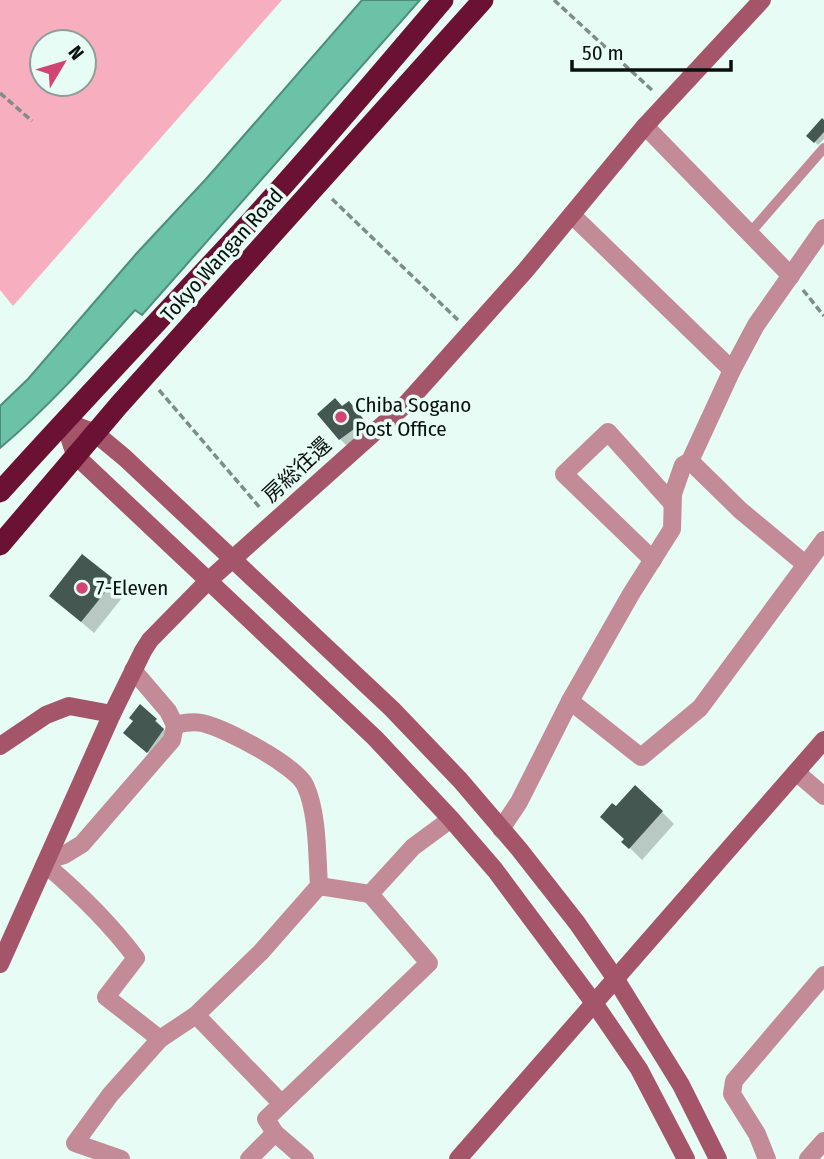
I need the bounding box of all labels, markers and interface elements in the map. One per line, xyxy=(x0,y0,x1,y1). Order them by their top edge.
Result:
north arrow xyxy=(28,28,98,98)
scale bar xyxy=(572,28,731,72)
text: 50 m xyxy=(582,40,624,66)
text: N xyxy=(63,41,89,64)
street label: Tokyo Wangan Road xyxy=(155,183,289,327)
place label: Chiba Sogano Post Office xyxy=(355,392,471,442)
marker: Chiba Sogano Post Office xyxy=(333,409,349,425)
street label: 房総往還 xyxy=(257,432,337,508)
place label: 7-Eleven xyxy=(96,575,168,601)
marker: 7-Eleven xyxy=(74,580,90,596)

